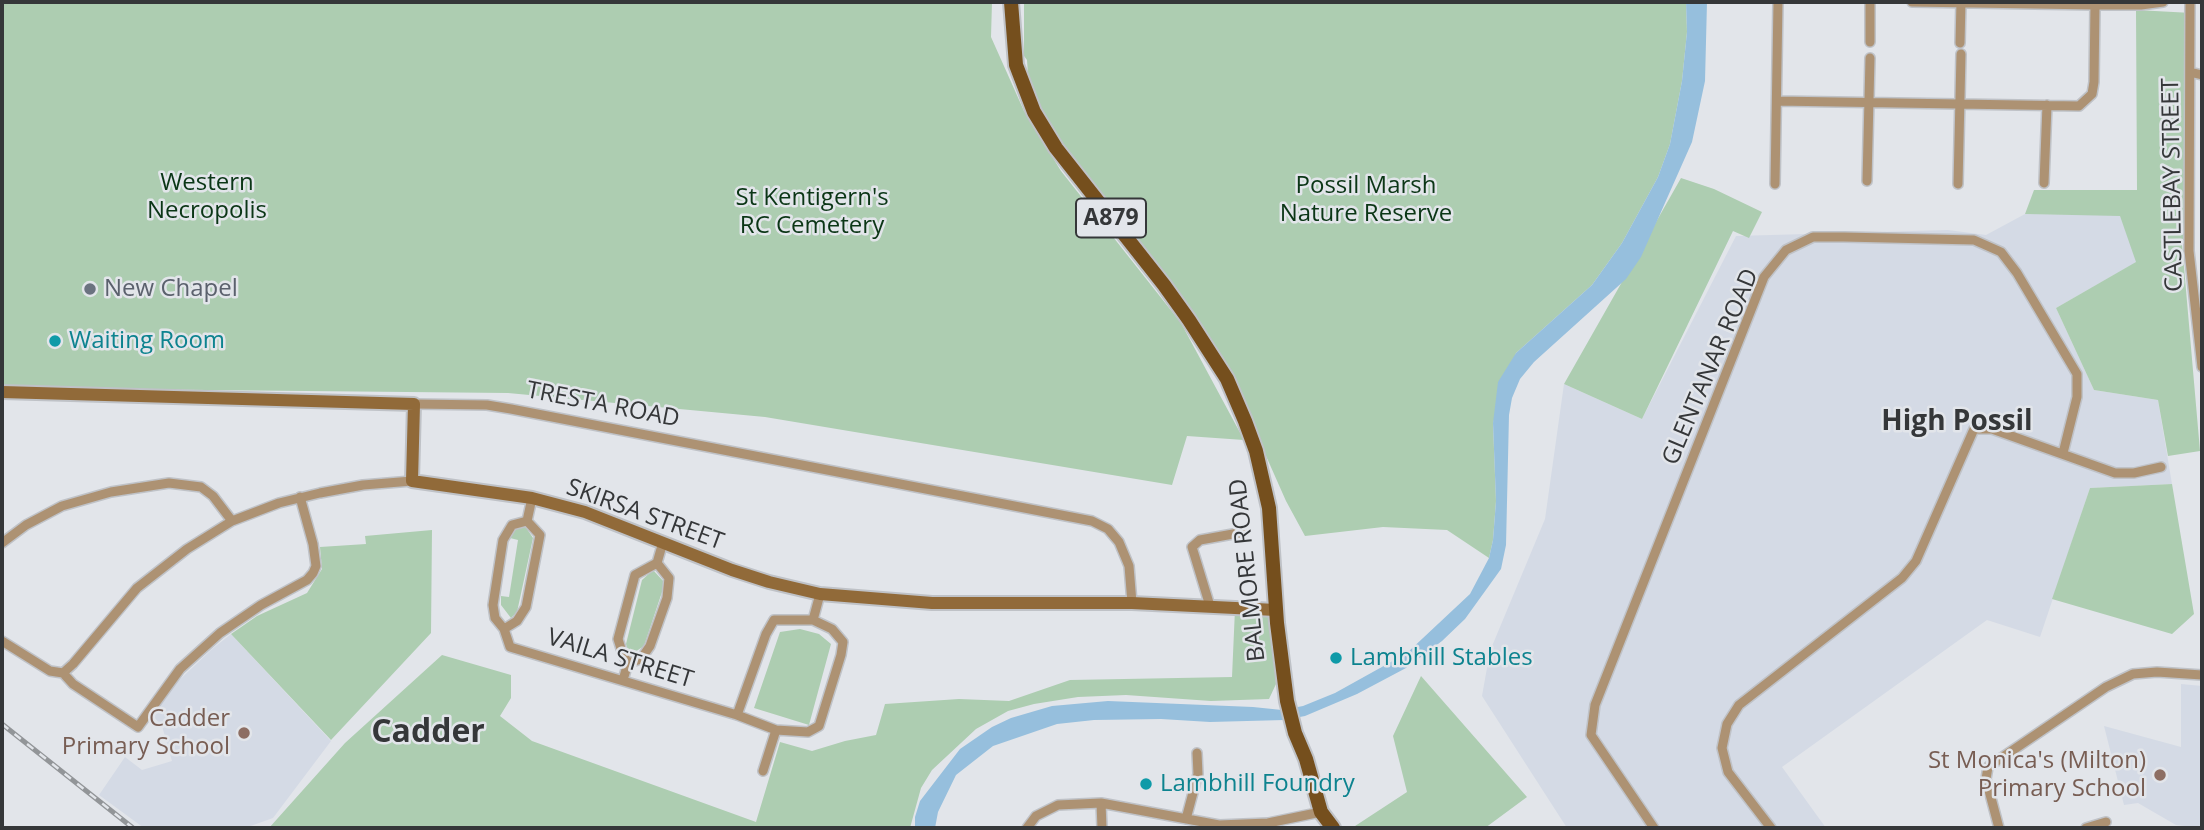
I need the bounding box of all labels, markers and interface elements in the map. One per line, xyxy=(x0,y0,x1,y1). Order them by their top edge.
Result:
street label: CASTLEBAY STREET xyxy=(2157,78,2189,292)
park label: Western Necropolis xyxy=(147,169,267,225)
park label: Possil Marsh Nature Reserve xyxy=(1280,172,1452,228)
park label: St Kentigern's RC Cemetery xyxy=(735,184,889,240)
road number: A879 xyxy=(1076,198,1146,238)
street label: GLENTANAR ROAD xyxy=(1657,265,1765,469)
place label: New Chapel xyxy=(104,275,238,303)
marker: New Chapel xyxy=(82,281,98,297)
place label: Waiting Room xyxy=(69,327,225,355)
marker: Waiting Room xyxy=(47,333,63,349)
street label: TRESTA ROAD xyxy=(524,376,682,434)
district label: High Possil xyxy=(1881,405,2033,439)
street label: SKIRSA STREET xyxy=(563,473,727,557)
street label: BALMORE ROAD xyxy=(1224,477,1272,663)
street label: VAILA STREET xyxy=(543,623,697,695)
place label: Lambhill Stables xyxy=(1350,644,1533,672)
marker: Lambhill Stables xyxy=(1328,650,1344,666)
place label: Cadder Primary School xyxy=(62,705,230,761)
district label: Cadder xyxy=(371,714,485,752)
marker: Cadder Primary School xyxy=(236,725,252,741)
place label: St Monica's (Milton) Primary School xyxy=(1928,747,2146,803)
marker: St Monica's (Milton) Primary School xyxy=(2152,767,2168,783)
place label: Lambhill Foundry xyxy=(1160,770,1355,798)
marker: Lambhill Foundry xyxy=(1138,776,1154,792)

